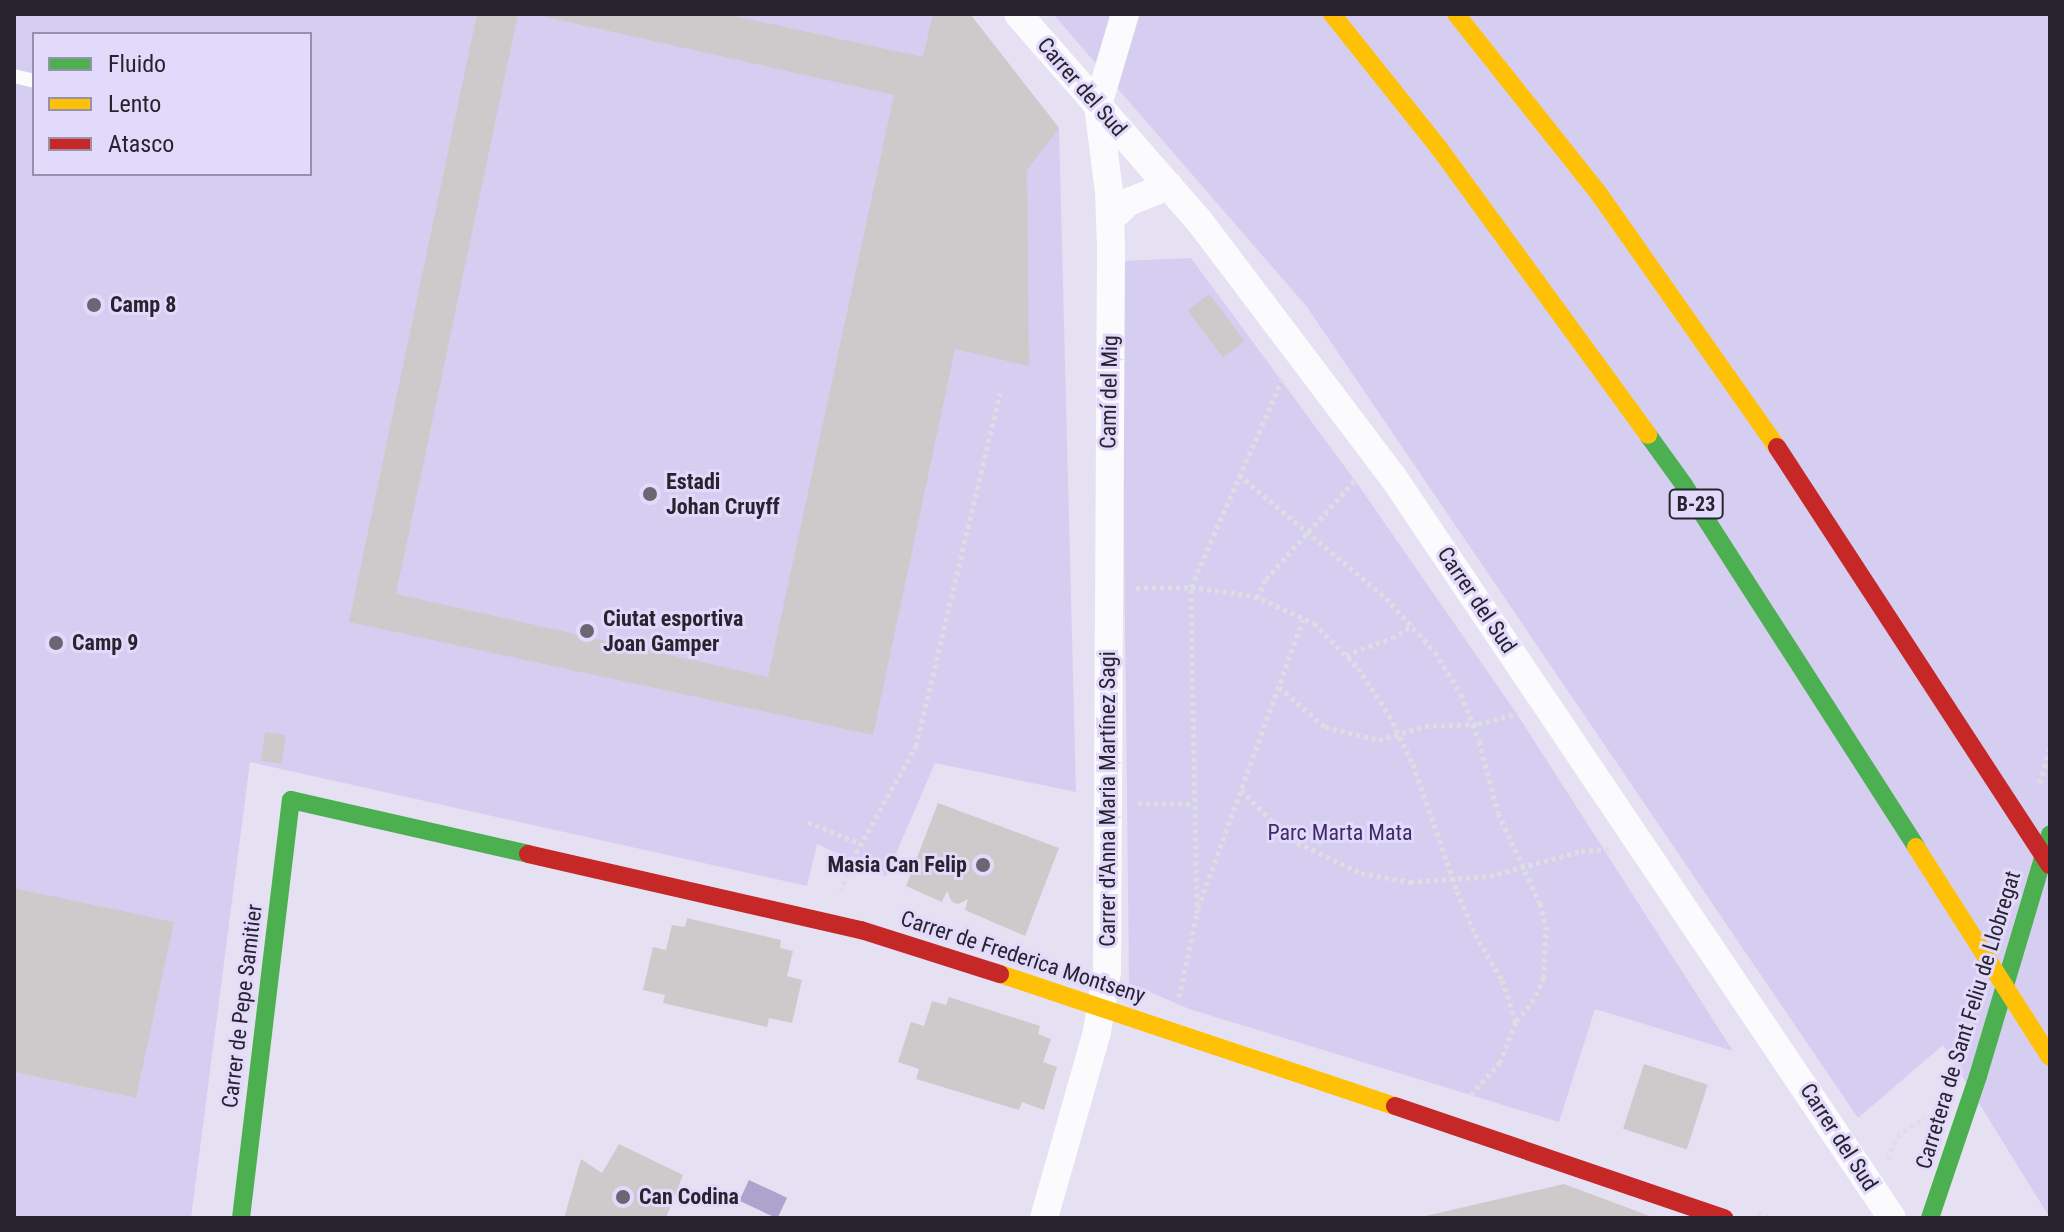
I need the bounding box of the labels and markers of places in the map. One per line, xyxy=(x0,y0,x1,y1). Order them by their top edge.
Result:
place label: Camp 8 xyxy=(110,292,176,318)
marker: Camp 8 xyxy=(85,296,103,314)
place label: Estadi Johan Cruyff xyxy=(666,468,780,520)
marker: Estadi Johan Cruyff xyxy=(641,485,659,503)
place label: Ciutat esportiva Joan Gamper xyxy=(603,605,743,656)
marker: Ciutat esportiva Joan Gamper xyxy=(578,622,596,640)
place label: Camp 9 xyxy=(72,630,138,656)
marker: Camp 9 xyxy=(47,634,65,652)
place label: Masia Can Felip xyxy=(827,852,967,878)
marker: Masia Can Felip xyxy=(974,856,992,874)
place label: Can Codina xyxy=(639,1184,739,1210)
marker: Can Codina xyxy=(614,1188,632,1206)

